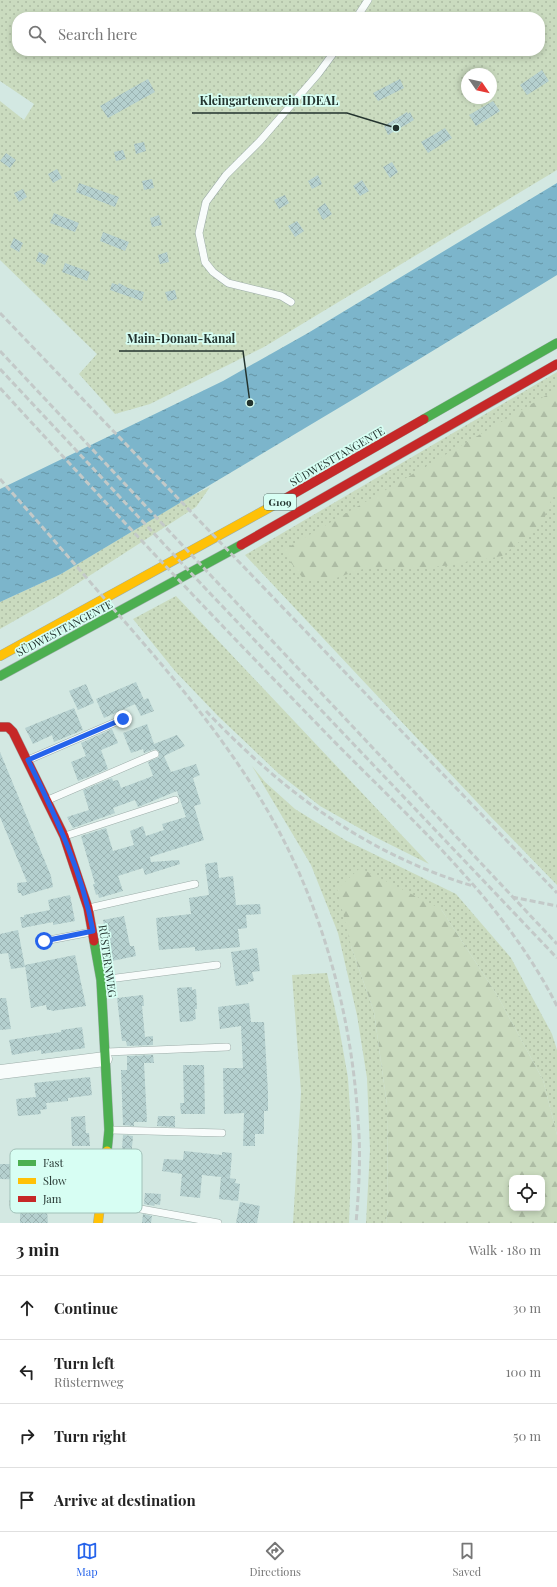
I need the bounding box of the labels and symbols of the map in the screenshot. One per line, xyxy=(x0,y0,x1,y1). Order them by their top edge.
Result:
north arrow xyxy=(461,68,497,104)
callout: Kleingartenverein IDEAL xyxy=(192,89,347,113)
text: Kleingartenverein IDEAL xyxy=(200,92,339,108)
callout: Main-Donau-Kanal xyxy=(119,327,243,351)
text: Main-Donau-Kanal xyxy=(127,330,236,346)
street label: SÜDWESTTANGENTE xyxy=(287,423,387,489)
road number: G109 xyxy=(264,494,296,510)
street label: SÜDWESTTANGENTE xyxy=(13,596,115,660)
route end xyxy=(114,710,132,728)
street label: RÜSTERNWEG xyxy=(95,924,121,999)
route start xyxy=(35,932,53,950)
legend xyxy=(10,1149,142,1213)
text: Fast xyxy=(43,1155,63,1170)
text: Slow xyxy=(43,1173,67,1188)
text: Jam xyxy=(42,1191,62,1206)

